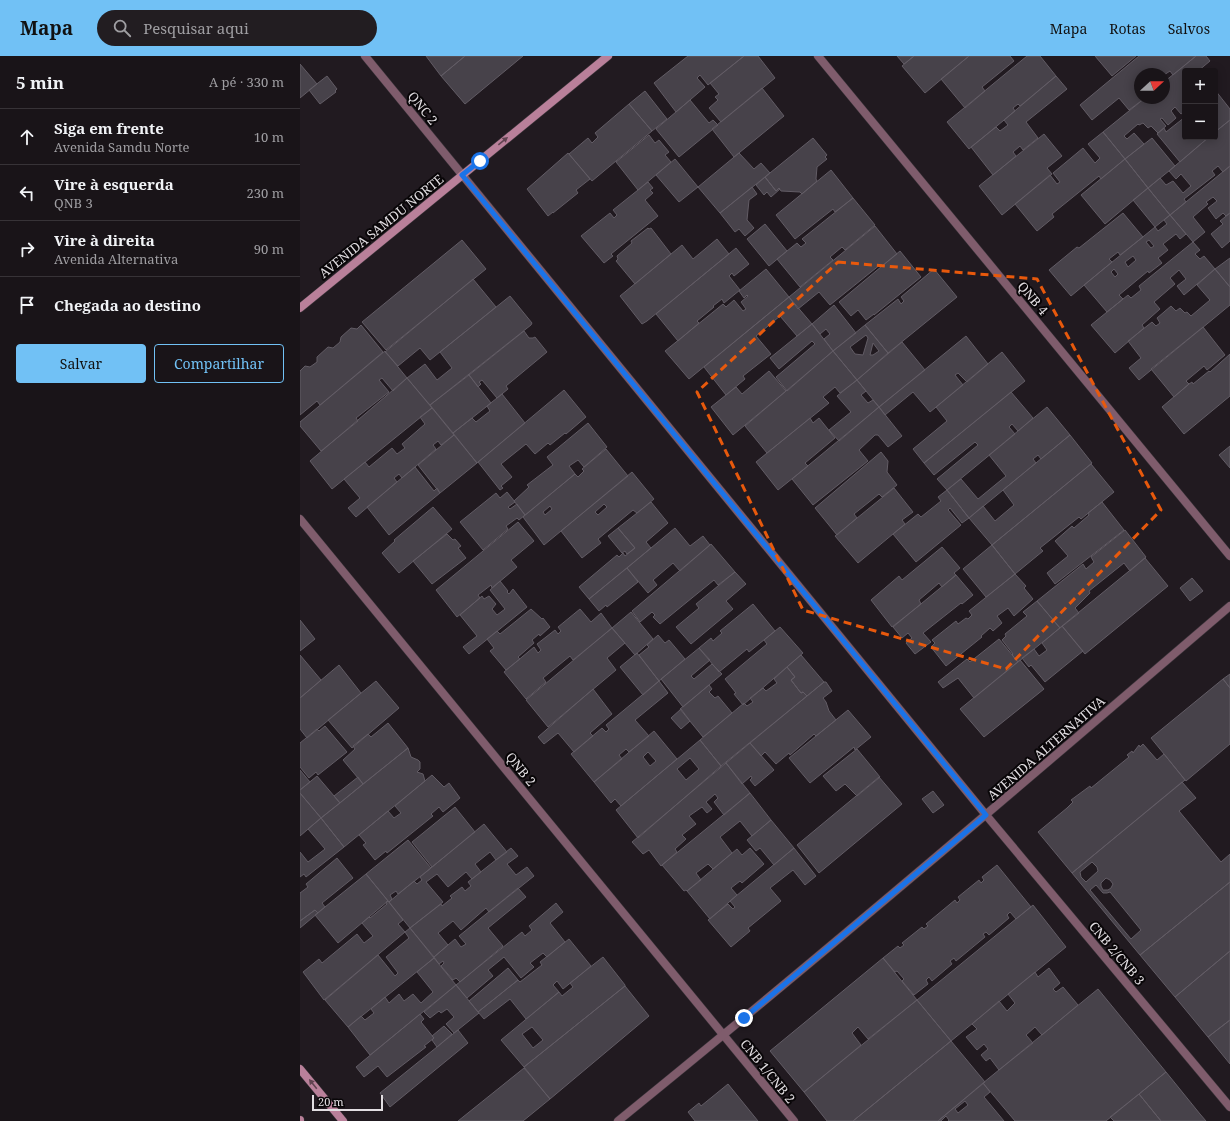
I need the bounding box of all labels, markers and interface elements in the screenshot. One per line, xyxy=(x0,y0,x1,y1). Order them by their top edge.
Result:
search box xyxy=(97,10,377,46)
text: Mapa xyxy=(20,15,73,41)
icon: search xyxy=(111,17,133,39)
text: Pesquisar aqui xyxy=(143,18,249,38)
text: Mapa xyxy=(1050,19,1087,38)
text: Rotas xyxy=(1109,19,1146,38)
text: Salvos xyxy=(1168,19,1210,38)
north arrow xyxy=(1134,68,1170,104)
map controls xyxy=(1182,68,1218,140)
button: + xyxy=(1182,68,1218,104)
text: 5 min xyxy=(16,71,64,94)
text: A pé · 330 m xyxy=(209,73,284,91)
street label: QNC 2 xyxy=(404,87,442,129)
button: − xyxy=(1182,104,1218,140)
text: Siga em frente xyxy=(54,118,164,138)
icon: ahead xyxy=(16,126,38,148)
text: 10 m xyxy=(254,128,284,146)
one-way arrow xyxy=(498,137,509,146)
text: Avenida Samdu Norte xyxy=(54,138,189,156)
route start xyxy=(471,152,489,170)
street label: AVENIDA SAMDU NORTE xyxy=(315,170,447,282)
text: Vire à esquerda xyxy=(54,174,174,194)
icon: left xyxy=(16,182,38,204)
text: 230 m xyxy=(247,184,284,202)
text: QNB 3 xyxy=(54,194,93,212)
text: Vire à direita xyxy=(54,230,155,250)
icon: right xyxy=(16,238,38,260)
text: 90 m xyxy=(254,240,284,258)
text: Avenida Alternativa xyxy=(54,250,178,268)
street label: QNB 4 xyxy=(1014,277,1053,319)
icon: arrive xyxy=(16,294,38,316)
text: Chegada ao destino xyxy=(54,295,201,315)
button: Salvar xyxy=(16,344,146,383)
button: Compartilhar xyxy=(154,344,284,383)
street label: AVENIDA ALTERNATIVA xyxy=(983,691,1109,804)
street label: QNB 2 xyxy=(502,748,540,790)
street label: CNB 2/CNB 3 xyxy=(1085,917,1149,989)
route end xyxy=(735,1009,753,1027)
street label: CNB 1/CNB 2 xyxy=(737,1035,799,1107)
one-way arrow xyxy=(308,1079,317,1089)
scale bar xyxy=(312,1093,383,1112)
text: 20 m xyxy=(318,1094,344,1109)

